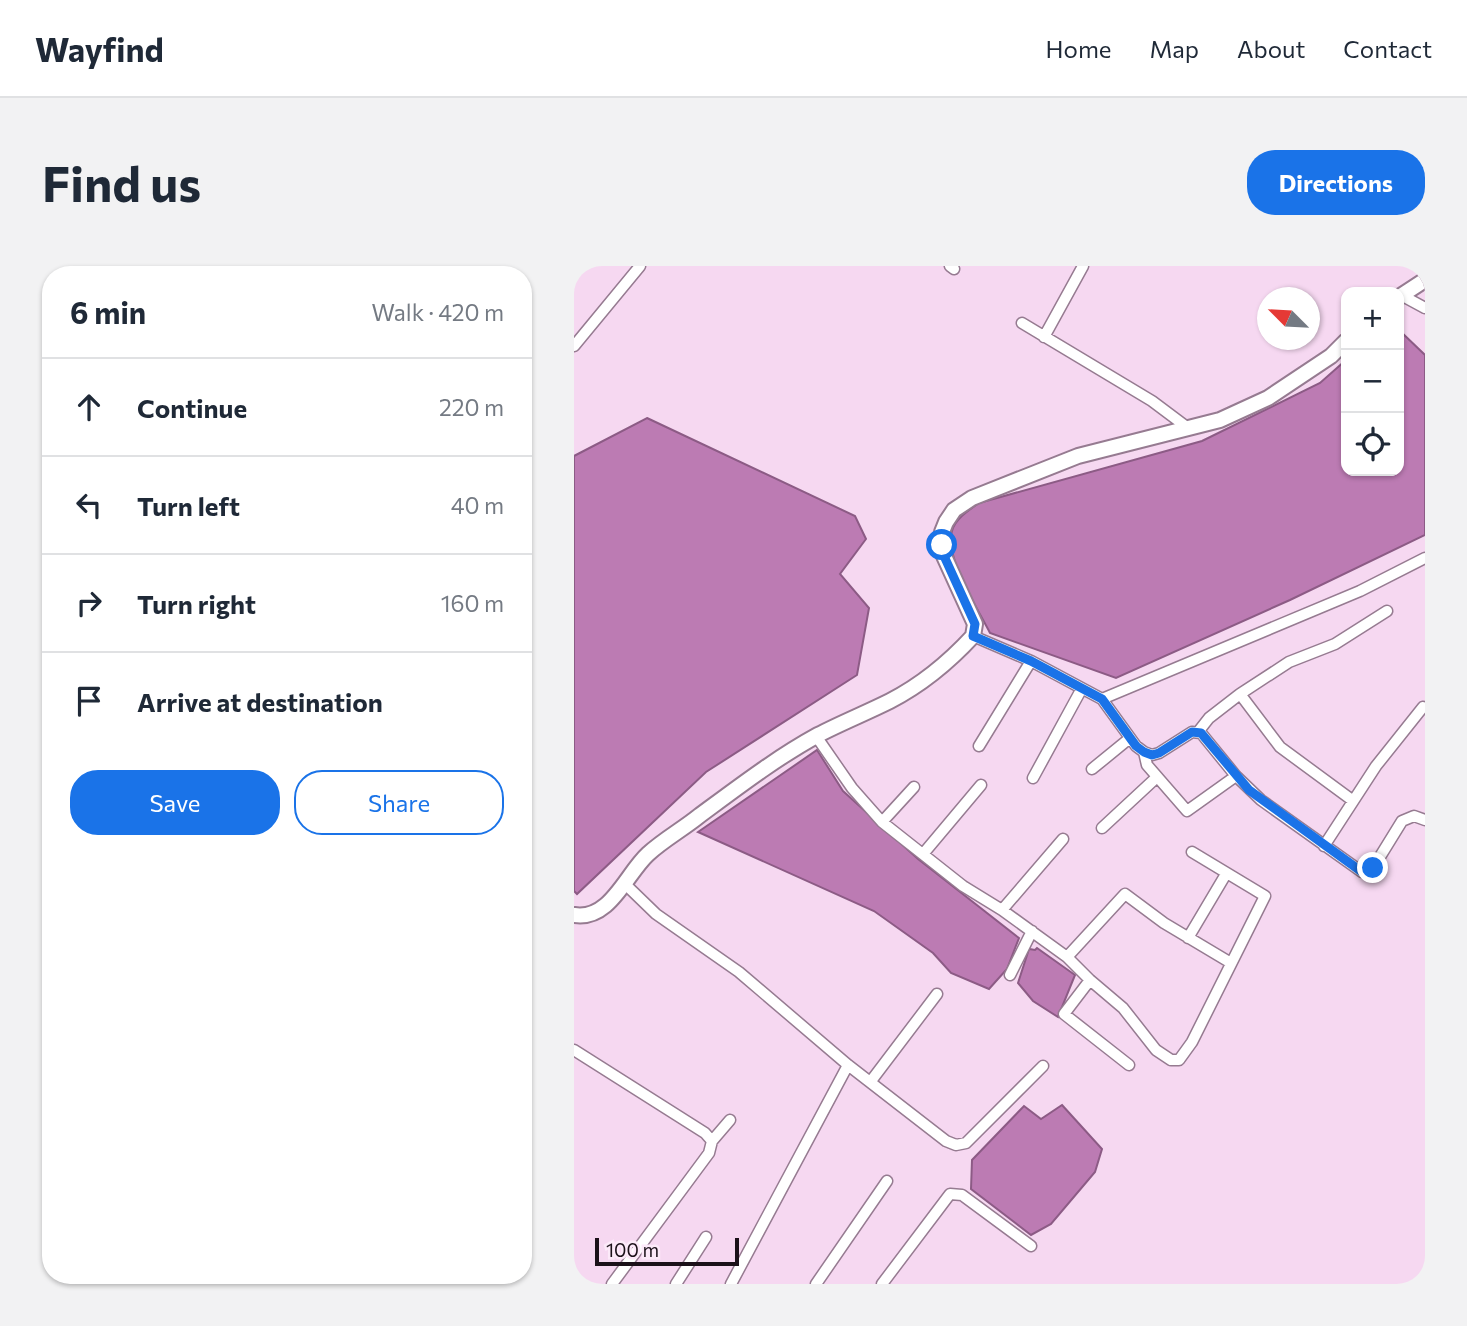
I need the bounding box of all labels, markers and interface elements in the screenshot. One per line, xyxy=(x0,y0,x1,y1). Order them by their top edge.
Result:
text: Wayfind xyxy=(35,28,164,69)
text: Home xyxy=(1046,34,1112,63)
text: Map xyxy=(1150,34,1199,63)
text: About xyxy=(1237,34,1305,63)
text: Contact xyxy=(1343,34,1432,63)
button: Directions xyxy=(1247,150,1425,215)
text: Find us xyxy=(42,152,201,212)
north arrow xyxy=(1257,287,1320,350)
map controls xyxy=(1341,287,1404,476)
button: + xyxy=(1341,287,1404,350)
text: 6 min xyxy=(70,293,146,330)
text: Walk · 420 m xyxy=(372,298,504,326)
button: − xyxy=(1341,350,1404,413)
icon: ahead xyxy=(70,388,108,426)
text: Continue xyxy=(137,392,247,423)
text: 220 m xyxy=(439,393,504,421)
button: locate xyxy=(1341,413,1404,476)
icon: left xyxy=(70,486,108,524)
text: Turn left xyxy=(137,490,240,521)
text: 40 m xyxy=(451,491,504,519)
route start xyxy=(926,529,957,560)
icon: right xyxy=(70,584,108,622)
text: Turn right xyxy=(137,588,256,619)
text: 160 m xyxy=(441,589,504,617)
icon: arrive xyxy=(70,682,108,720)
text: Arrive at destination xyxy=(137,686,383,717)
button: Save xyxy=(70,770,280,835)
button: Share xyxy=(294,770,504,835)
route end xyxy=(1357,852,1388,883)
scale bar xyxy=(595,1235,738,1267)
text: 100 m xyxy=(606,1238,659,1261)

